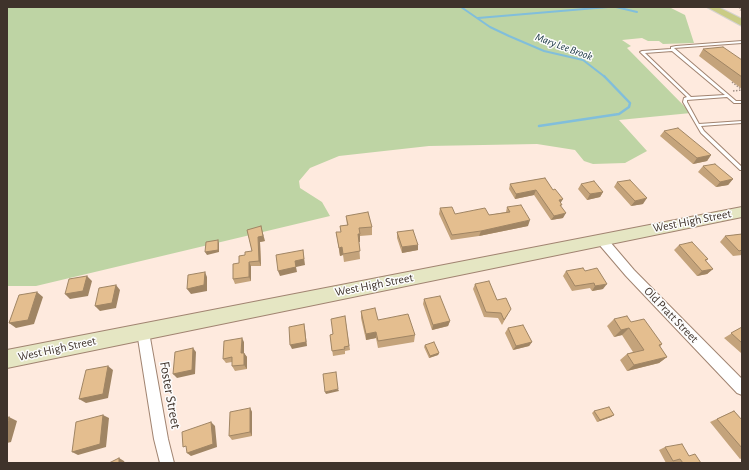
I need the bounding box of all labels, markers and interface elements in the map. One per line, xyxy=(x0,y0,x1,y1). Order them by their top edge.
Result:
water label: Mary Lee Brook xyxy=(533,31,595,63)
street label: West High Street xyxy=(652,206,732,236)
street label: West High Street xyxy=(334,270,414,300)
street label: Old Pratt Street xyxy=(641,284,701,346)
street label: West High Street xyxy=(17,334,97,364)
street label: Foster Street xyxy=(156,360,184,430)

